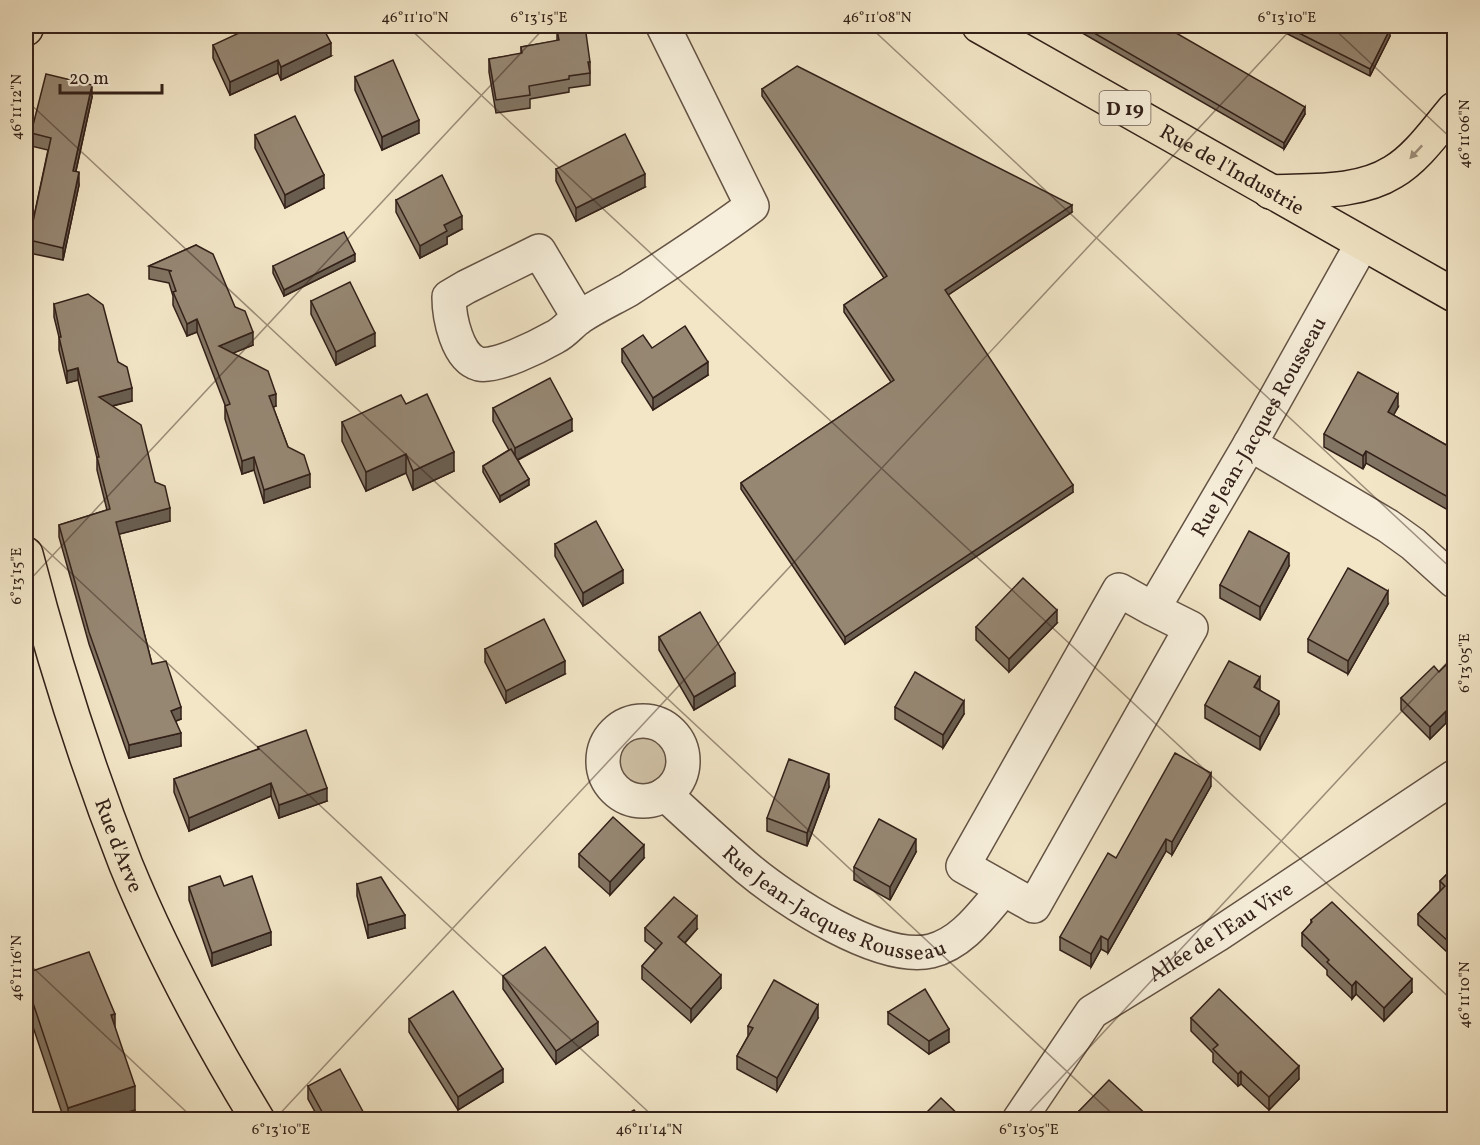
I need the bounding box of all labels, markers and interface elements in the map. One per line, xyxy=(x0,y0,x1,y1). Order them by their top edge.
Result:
text: 46°11'10"N xyxy=(381,8,449,29)
text: 6°13'15"E xyxy=(511,8,567,29)
text: 46°11'08"N xyxy=(842,8,912,29)
text: 6°13'10"E xyxy=(1258,8,1316,29)
scale bar xyxy=(60,57,162,95)
text: 20 m xyxy=(69,67,109,92)
text: 46°11'12"N xyxy=(7,74,28,140)
road number: D 19 xyxy=(1100,91,1150,125)
text: 46°11'06"N xyxy=(1455,99,1476,169)
street label: Rue de l'Industrie xyxy=(1154,118,1309,223)
one-way arrow xyxy=(1409,145,1423,159)
street label: Rue Jean-Jacques Rousseau xyxy=(1185,312,1334,543)
text: 6°13'15"E xyxy=(7,548,28,604)
text: 6°13'05"E xyxy=(1455,633,1476,693)
street label: Rue d'Arve xyxy=(86,795,149,898)
street label: Rue Jean-Jacques Rousseau xyxy=(715,840,951,969)
street label: Allée de l'Eau Vive xyxy=(1143,875,1299,990)
text: 46°11'16"N xyxy=(7,935,28,1001)
text: 46°11'10"N xyxy=(1455,961,1476,1029)
text: 6°13'10"E xyxy=(252,1120,310,1141)
text: 46°11'14"N xyxy=(615,1120,683,1141)
text: 6°13'05"E xyxy=(999,1120,1059,1141)

